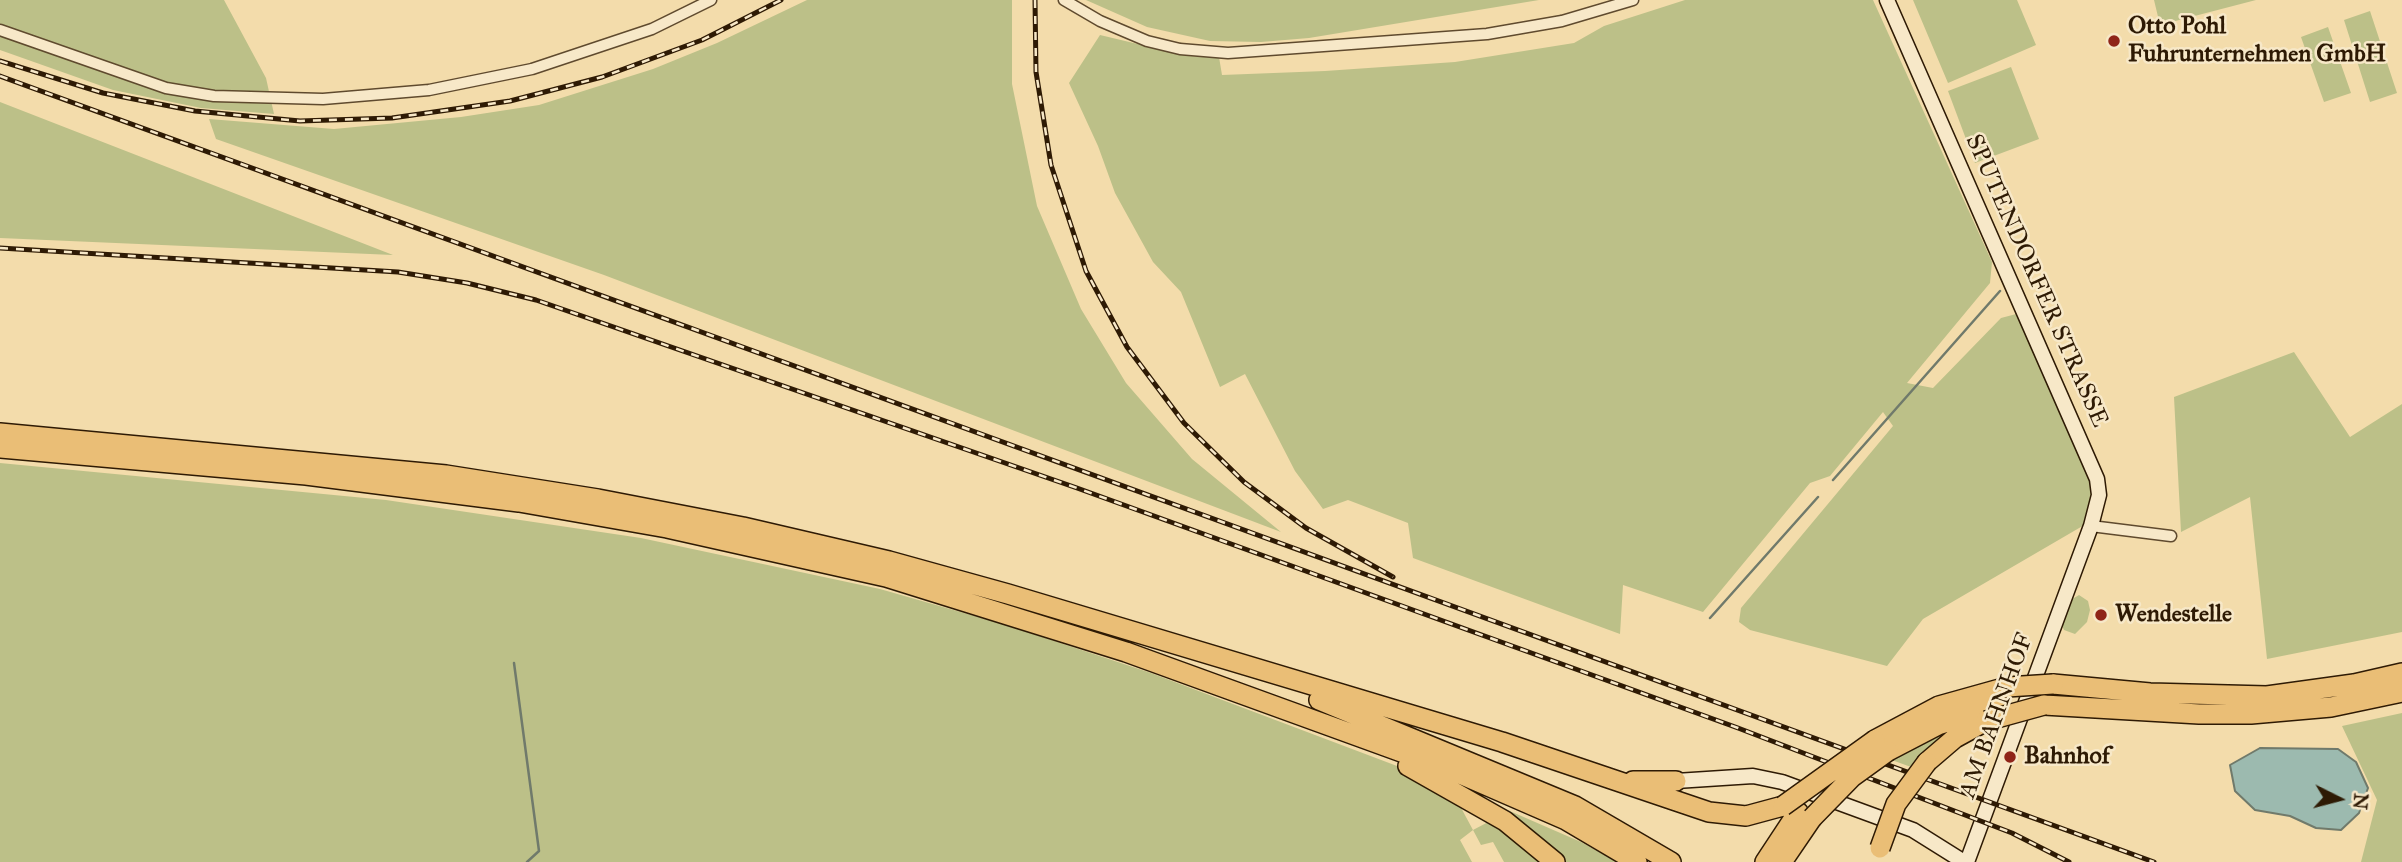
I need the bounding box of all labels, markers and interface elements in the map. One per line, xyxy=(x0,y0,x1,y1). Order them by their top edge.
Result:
place label: Otto Pohl Fuhrunternehmen GmbH xyxy=(2128,13,2386,69)
marker: Otto Pohl Fuhrunternehmen GmbH xyxy=(2106,33,2122,49)
street label: SPUTENDORFER STRASSE xyxy=(1958,130,2114,432)
place label: Wendestelle xyxy=(2115,601,2232,629)
marker: Wendestelle xyxy=(2093,607,2109,623)
street label: AM BAHNHOF xyxy=(1954,630,2040,802)
place label: Bahnhof xyxy=(2024,743,2110,771)
marker: Bahnhof xyxy=(2002,749,2018,765)
north arrow xyxy=(2304,764,2374,834)
text: N xyxy=(2348,792,2373,810)

